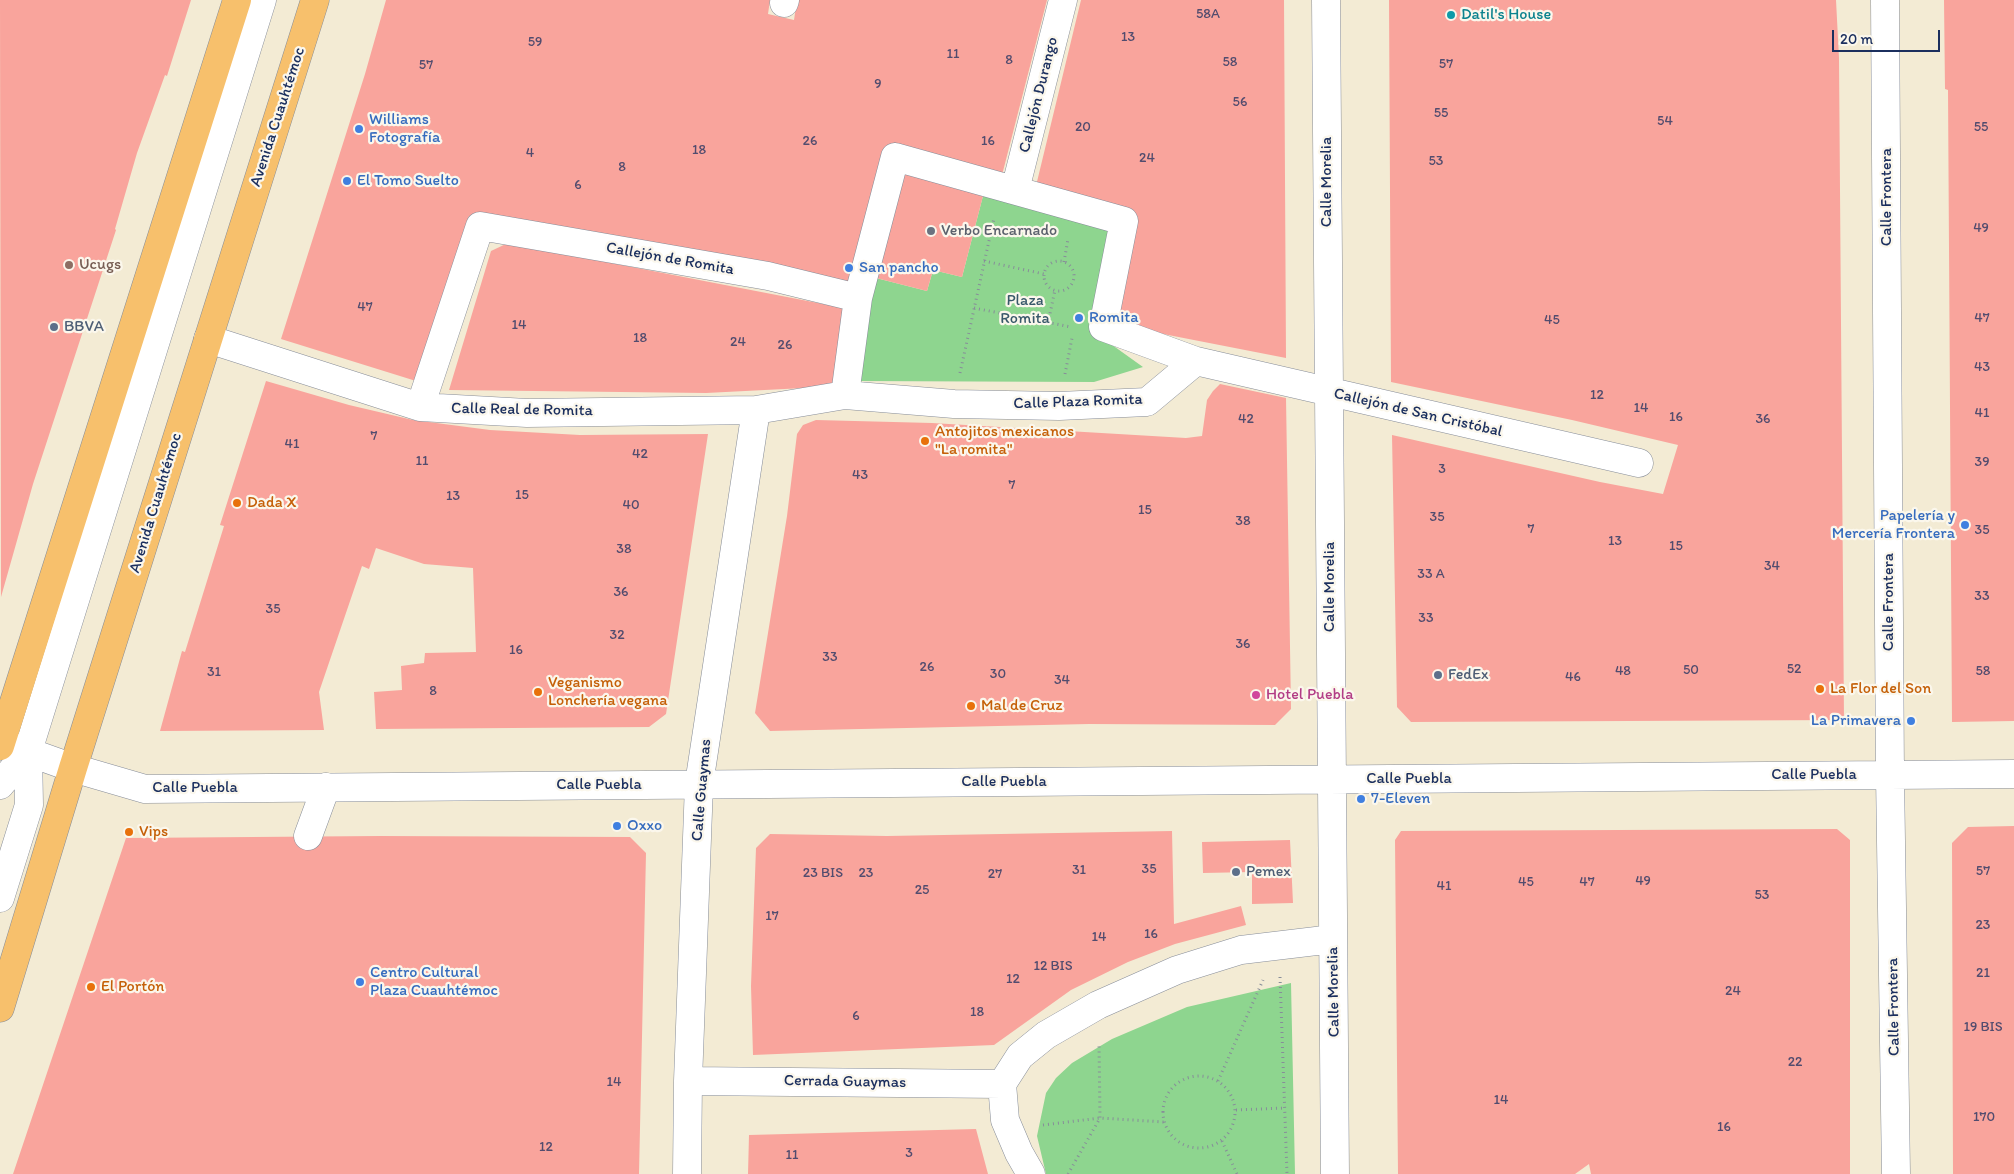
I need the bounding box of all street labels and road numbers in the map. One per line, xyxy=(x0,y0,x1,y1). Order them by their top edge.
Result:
street label: Callejón Durango xyxy=(1015,35,1063,155)
street label: Avenida Cuauhtémoc xyxy=(246,45,310,189)
street label: Calle Morelia xyxy=(1317,137,1337,227)
street label: Calle Frontera xyxy=(1877,148,1897,246)
street label: Callejón de Romita xyxy=(604,238,736,280)
street label: Callejón de San Cristóbal xyxy=(1332,384,1504,442)
street label: Calle Plaza Romita xyxy=(1013,390,1143,414)
street label: Calle Real de Romita xyxy=(451,399,593,421)
street label: Avenida Cuauhtémoc xyxy=(126,431,186,575)
street label: Calle Morelia xyxy=(1320,542,1340,632)
street label: Calle Frontera xyxy=(1879,553,1899,651)
street label: Calle Guaymas xyxy=(688,738,716,842)
street label: Calle Puebla xyxy=(1771,765,1857,785)
street label: Calle Puebla xyxy=(1366,769,1452,789)
street label: Calle Puebla xyxy=(961,772,1047,792)
street label: Calle Puebla xyxy=(556,775,642,795)
street label: Calle Puebla xyxy=(152,778,238,798)
street label: Calle Morelia xyxy=(1324,947,1344,1037)
street label: Calle Frontera xyxy=(1884,958,1904,1056)
street label: Cerrada Guaymas xyxy=(784,1071,906,1093)

